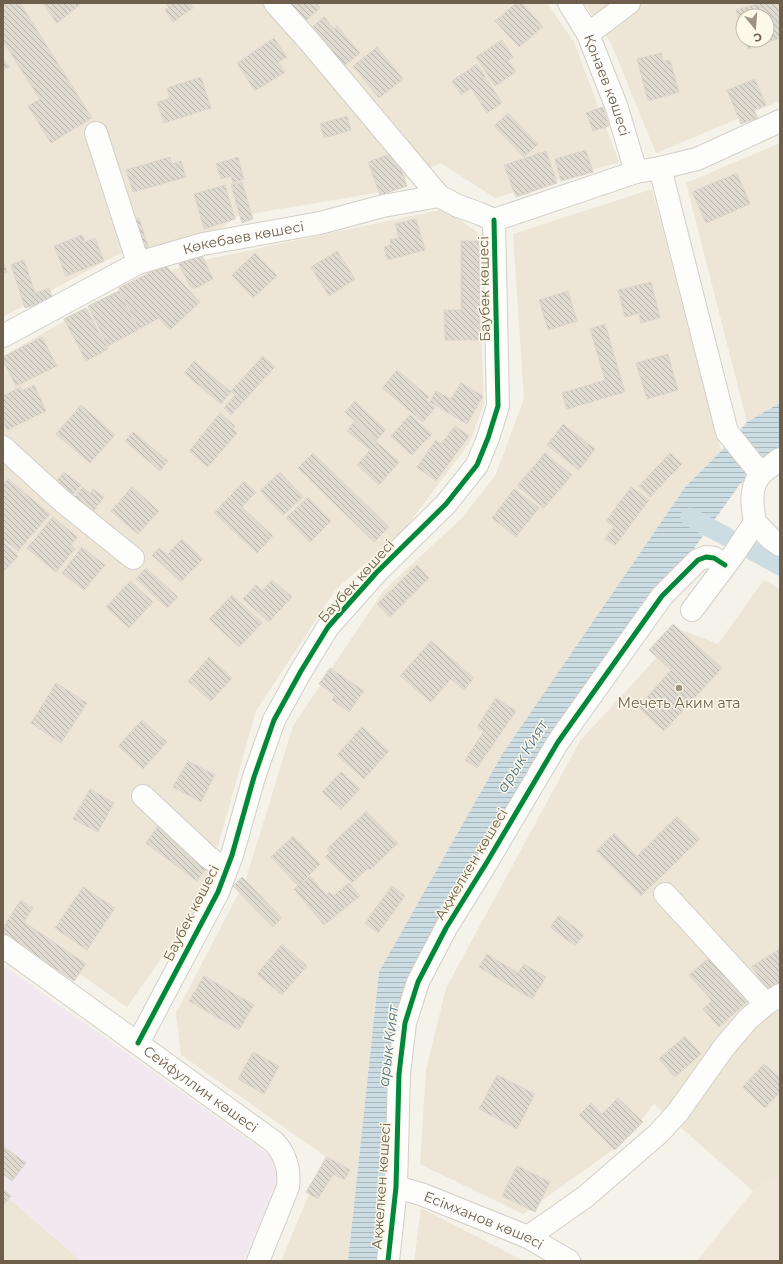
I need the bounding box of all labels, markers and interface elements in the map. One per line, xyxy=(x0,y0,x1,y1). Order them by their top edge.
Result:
north arrow xyxy=(735,8,775,48)
text: С xyxy=(752,30,764,45)
street label: Қонаев көшесі xyxy=(580,31,634,138)
street label: Көкебаев көшесі xyxy=(180,217,305,258)
street label: Баубек көшесі xyxy=(474,236,494,342)
street label: Баубек көшесі xyxy=(314,536,398,626)
marker: Мечеть Аким ата xyxy=(674,683,684,693)
place label: Мечеть Аким ата xyxy=(618,694,740,712)
water label: арык Кият xyxy=(492,715,552,796)
street label: Ақжелкен көшесі xyxy=(431,805,511,923)
street label: Баубек көшесі xyxy=(159,862,223,964)
water label: арык Кият xyxy=(374,1003,403,1088)
street label: Сейфуллин көшесі xyxy=(140,1042,261,1136)
street label: Ақжелкен көшесі xyxy=(368,1122,394,1250)
street label: Есімханов көшесі xyxy=(421,1187,547,1253)

